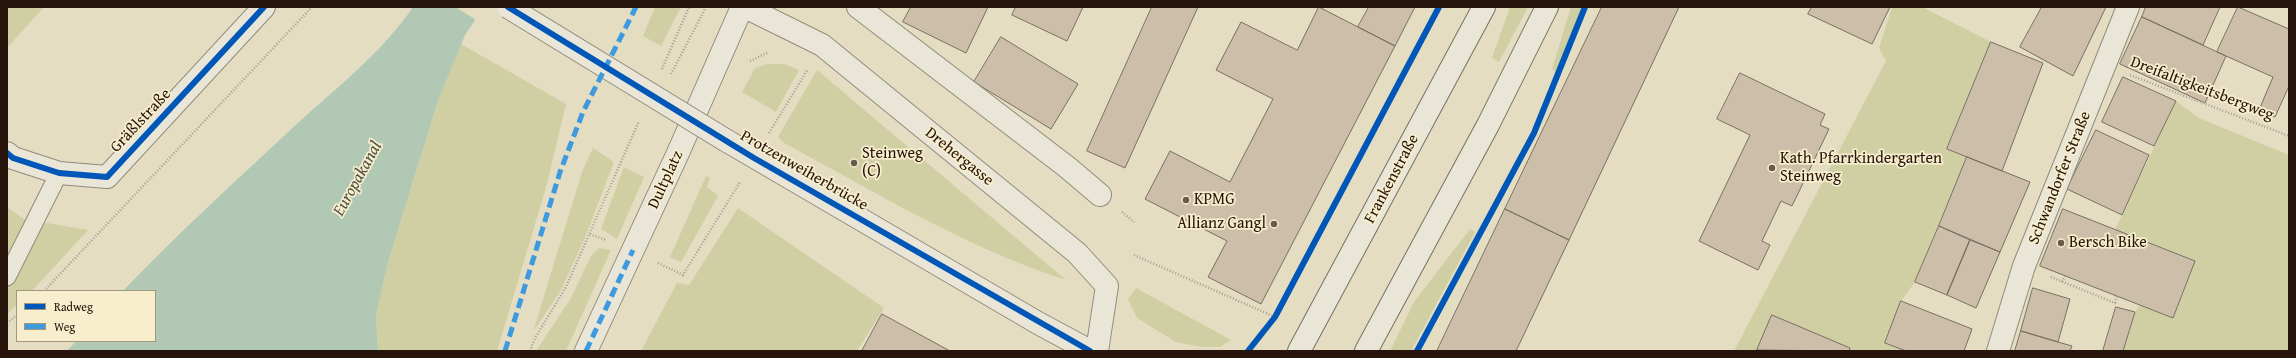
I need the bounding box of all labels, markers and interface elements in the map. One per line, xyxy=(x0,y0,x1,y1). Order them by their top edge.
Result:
street label: Dreifaltigkeitsbergweg xyxy=(2128,53,2276,125)
street label: Gräßlstraße xyxy=(107,85,175,157)
street label: Schwandorfer Straße xyxy=(2025,109,2095,247)
street label: Drehergasse xyxy=(921,124,997,190)
street label: Protzenweiherbrücke xyxy=(737,127,871,215)
street label: Frankenstraße xyxy=(1361,131,1423,227)
water label: Europakanal xyxy=(329,138,387,220)
place label: Steinweg (C) xyxy=(862,144,923,182)
street label: Dultplatz xyxy=(644,148,688,212)
place label: Kath. Pfarrkindergarten Steinweg xyxy=(1780,149,1942,187)
marker: Steinweg (C) xyxy=(849,158,859,168)
marker: Kath. Pfarrkindergarten Steinweg xyxy=(1767,163,1777,173)
place label: KPMG xyxy=(1194,190,1235,210)
marker: KPMG xyxy=(1181,195,1191,205)
place label: Allianz Gangl xyxy=(1177,214,1266,234)
marker: Allianz Gangl xyxy=(1269,219,1279,229)
place label: Bersch Bike xyxy=(2069,233,2147,253)
marker: Bersch Bike xyxy=(2056,238,2066,248)
legend xyxy=(16,290,156,342)
text: Radweg xyxy=(54,298,93,315)
text: Weg xyxy=(54,318,75,335)

